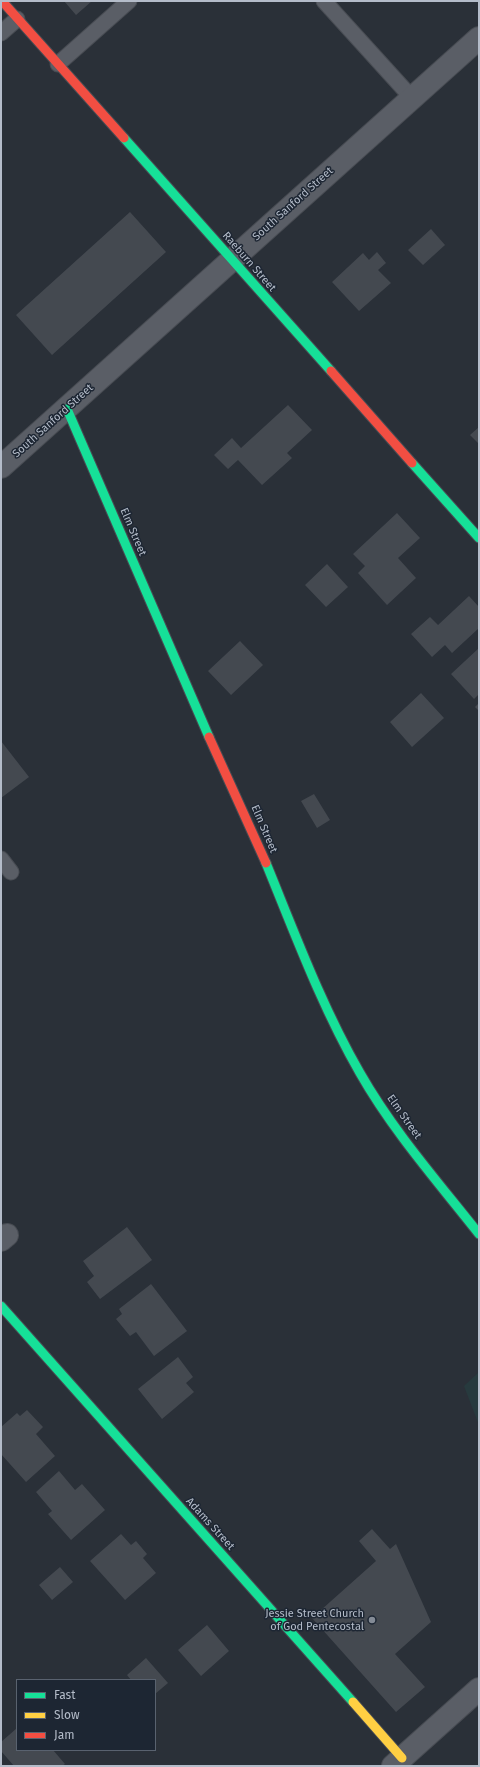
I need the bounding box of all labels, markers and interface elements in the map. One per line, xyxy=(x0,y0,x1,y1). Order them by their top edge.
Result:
street label: South Sanford Street xyxy=(250,164,336,244)
street label: Raeburn Street xyxy=(219,229,279,295)
street label: South Sanford Street xyxy=(10,381,96,461)
street label: Elm Street xyxy=(117,506,149,558)
street label: Elm Street xyxy=(248,803,280,855)
street label: Elm Street xyxy=(384,1092,424,1142)
street label: Adams Street xyxy=(183,1495,237,1553)
place label: Jessie Street Church of God Pentecostal xyxy=(265,1607,364,1633)
marker: Jessie Street Church of God Pentecostal xyxy=(367,1615,377,1625)
legend xyxy=(16,1679,156,1751)
text: Fast xyxy=(54,1688,76,1702)
text: Slow xyxy=(54,1708,80,1722)
text: Jam xyxy=(54,1728,74,1742)

